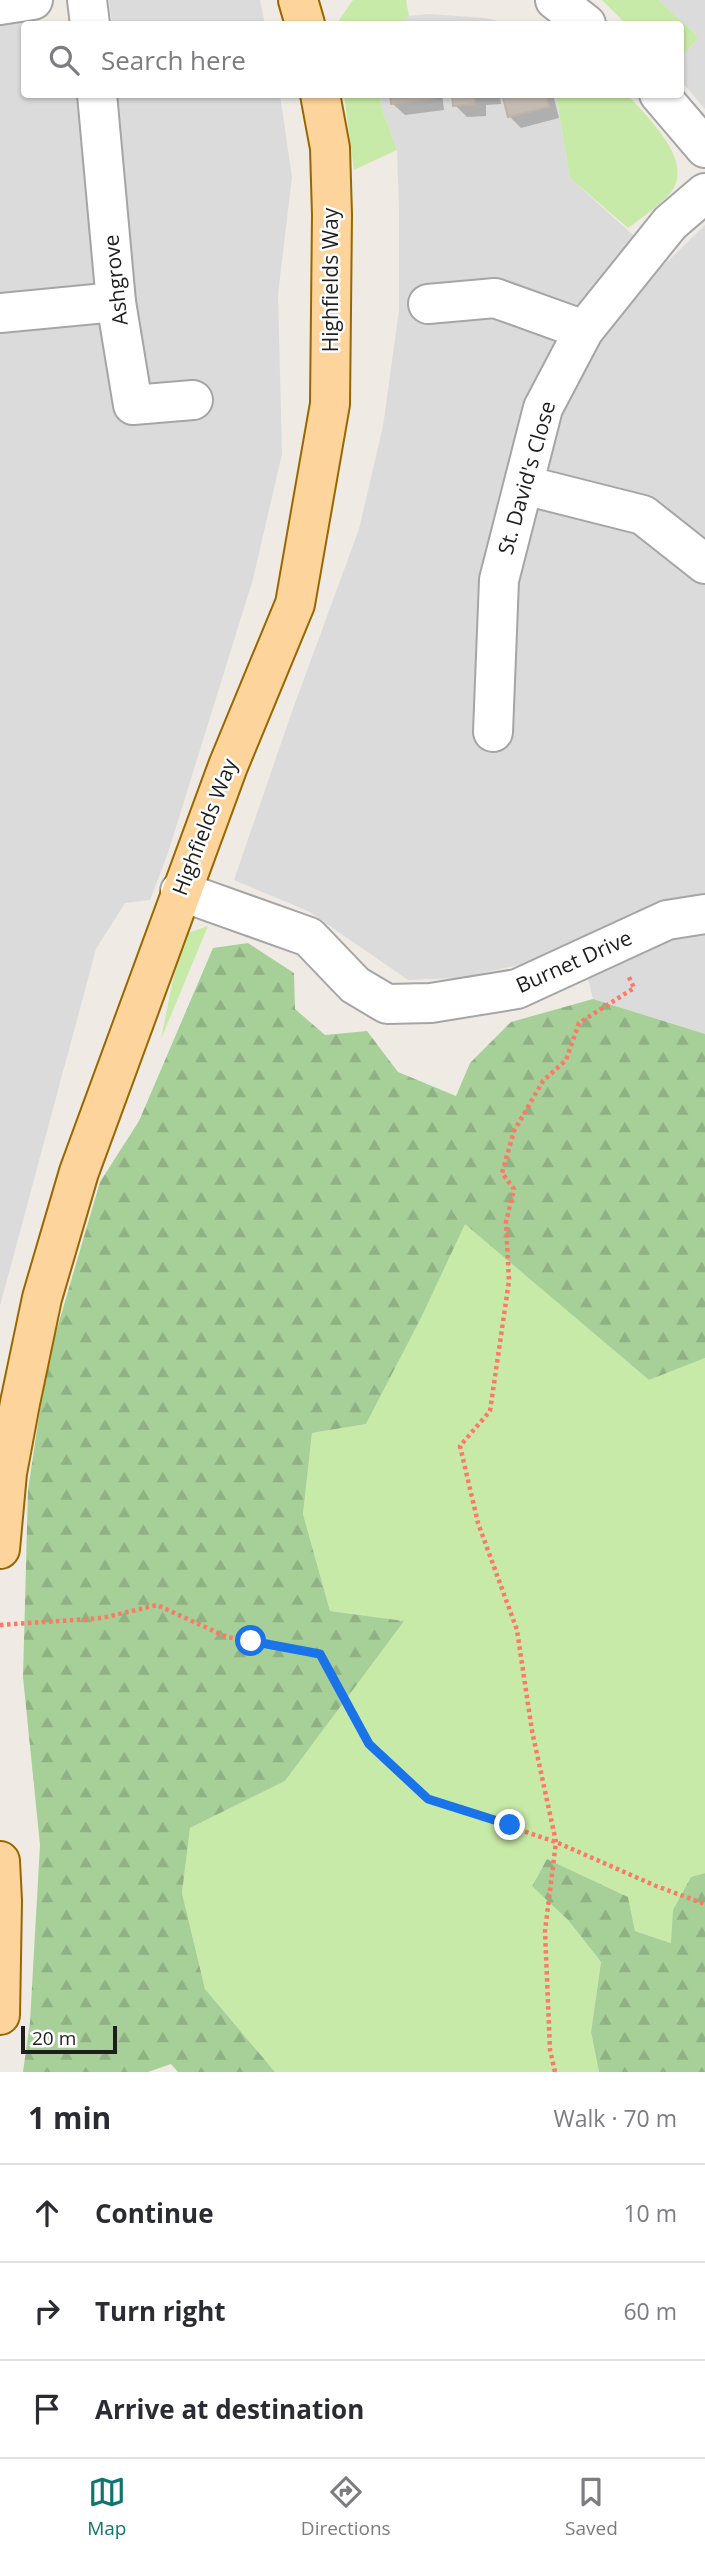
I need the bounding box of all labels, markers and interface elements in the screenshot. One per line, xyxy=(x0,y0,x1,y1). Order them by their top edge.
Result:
search box xyxy=(21,21,684,98)
icon: search xyxy=(45,41,83,79)
text: Search here xyxy=(101,42,246,78)
street label: Highfields Way xyxy=(316,207,344,352)
street label: Ashgrove xyxy=(96,233,134,327)
street label: St. David's Close xyxy=(491,398,561,558)
street label: Highfields Way xyxy=(165,754,243,899)
street label: Burnet Drive xyxy=(511,923,636,999)
route start xyxy=(235,1625,266,1656)
route end xyxy=(494,1809,525,1840)
scale bar xyxy=(21,2023,117,2055)
text: 20 m xyxy=(32,2025,76,2051)
text: 1 min xyxy=(28,2097,111,2138)
text: Walk · 70 m xyxy=(554,2102,677,2134)
icon: ahead xyxy=(28,2194,66,2232)
text: Continue xyxy=(95,2195,214,2231)
text: 10 m xyxy=(623,2197,677,2229)
icon: right xyxy=(28,2292,66,2330)
text: Turn right xyxy=(95,2293,226,2329)
text: 60 m xyxy=(623,2295,677,2327)
icon: arrive xyxy=(28,2390,66,2428)
text: Arrive at destination xyxy=(95,2391,364,2427)
tab: Map xyxy=(87,2473,126,2541)
tab: Directions xyxy=(301,2473,391,2541)
tab: Saved xyxy=(565,2473,618,2541)

